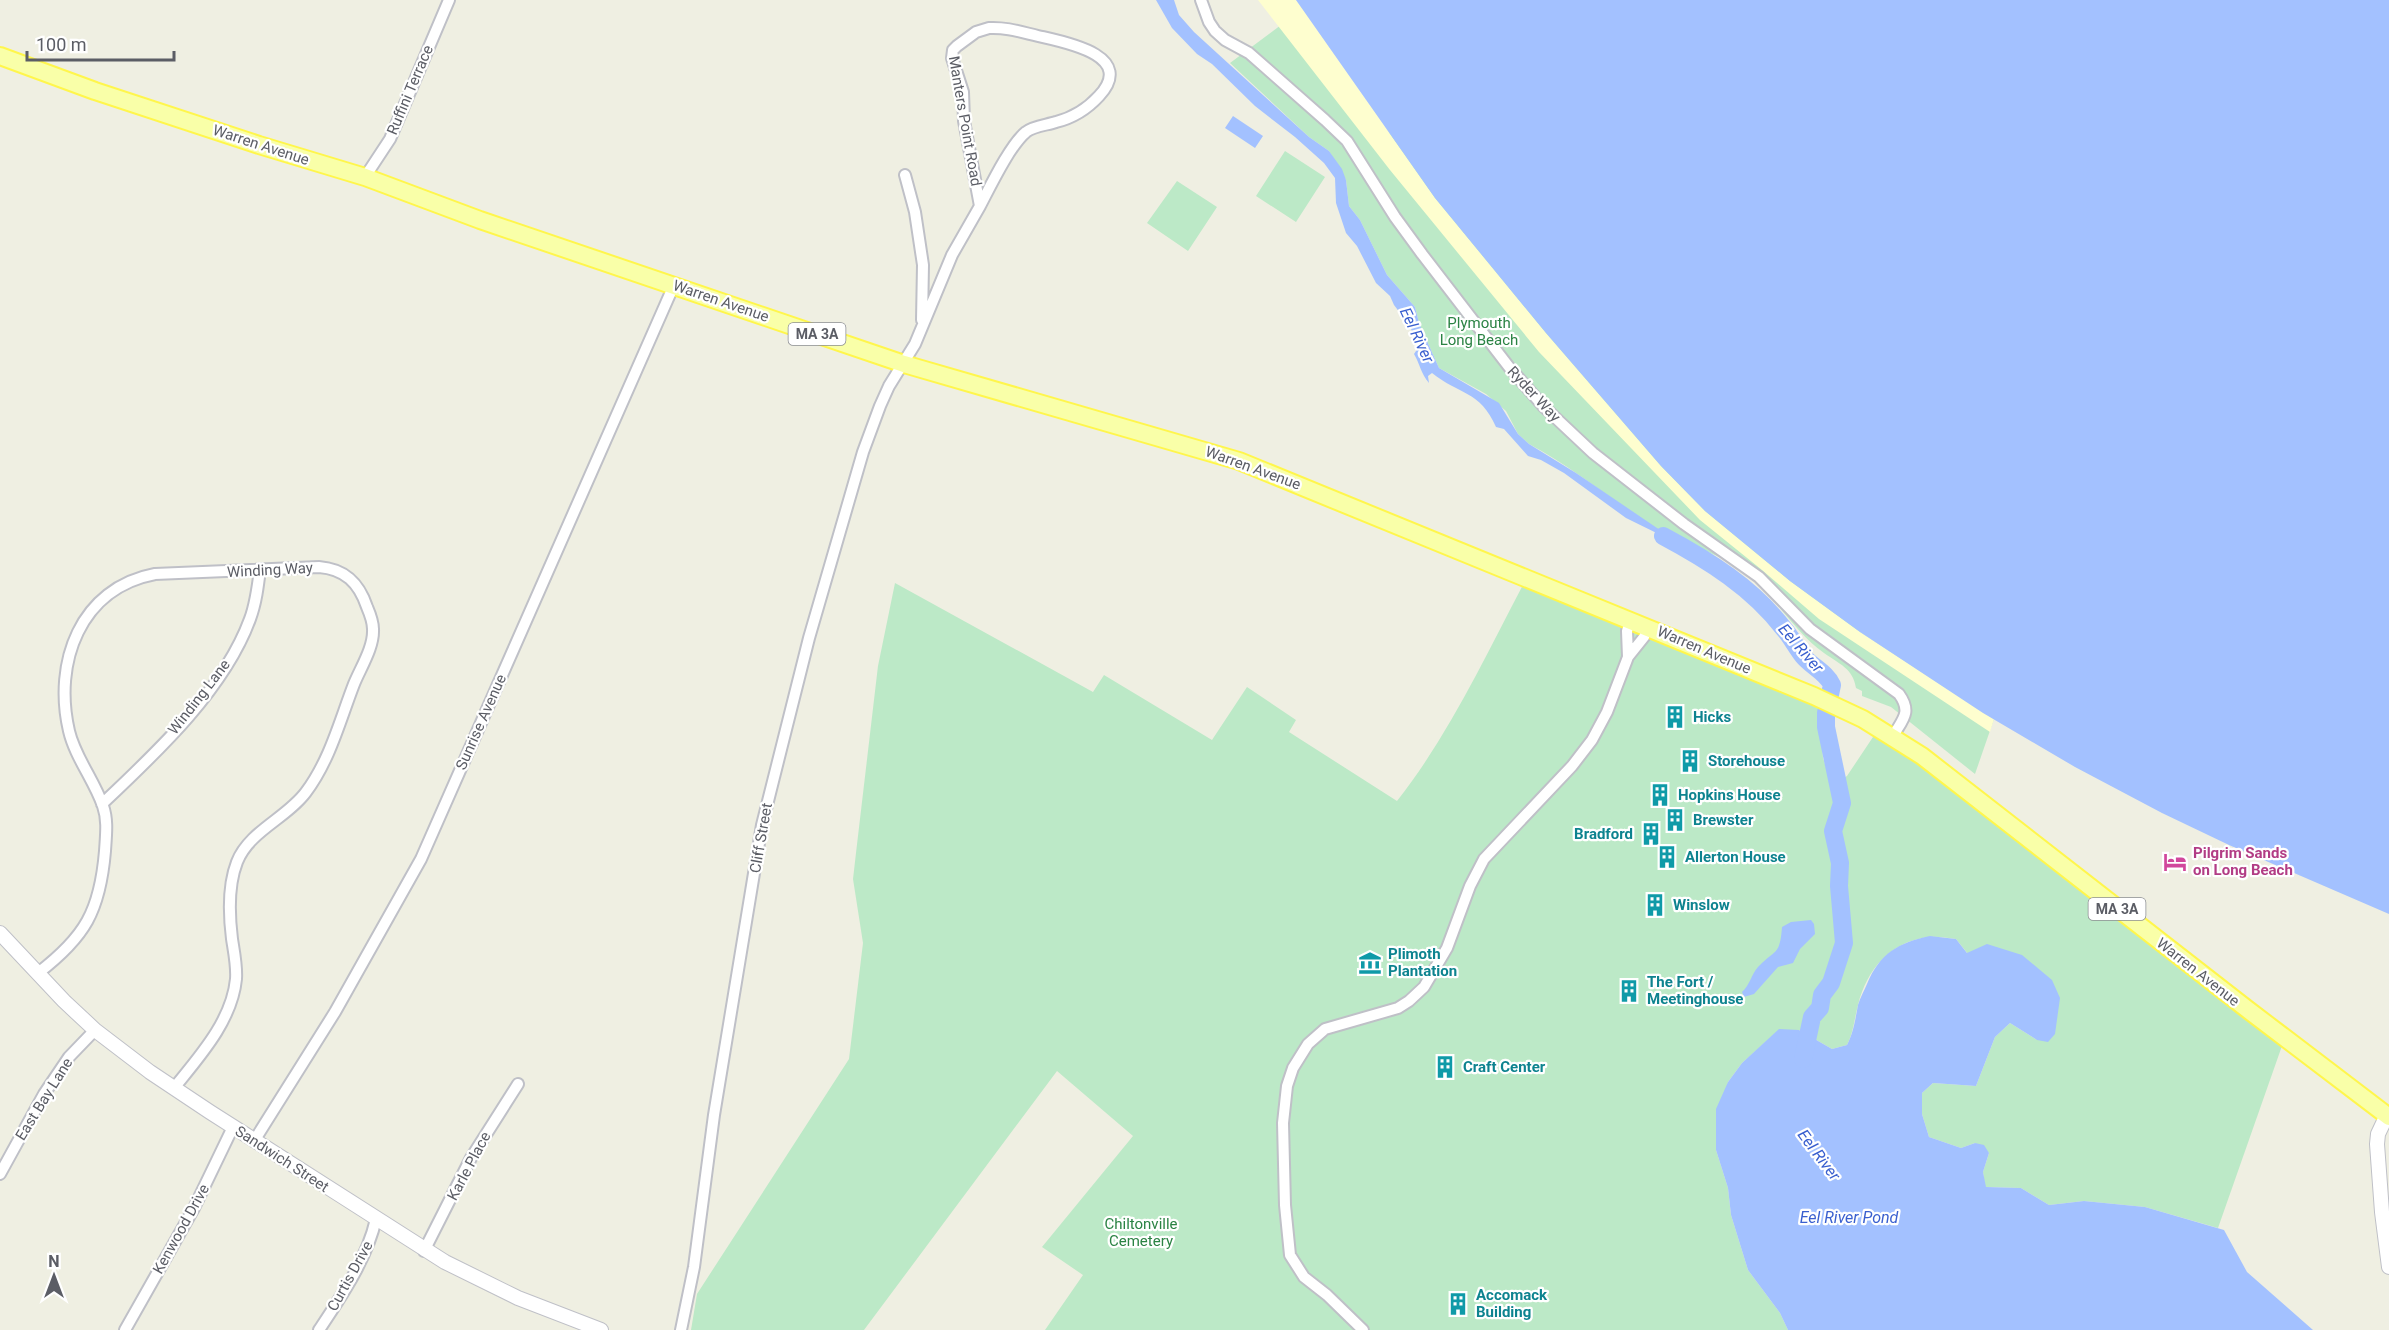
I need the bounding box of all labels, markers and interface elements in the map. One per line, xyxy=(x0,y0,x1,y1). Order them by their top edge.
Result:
scale bar xyxy=(27,24,174,62)
text: 100 m xyxy=(36,34,87,55)
street label: Ruffini Terrace xyxy=(383,42,437,138)
street label: Manters Point Road xyxy=(945,55,985,187)
street label: Warren Avenue xyxy=(211,121,311,169)
street label: Warren Avenue xyxy=(671,276,771,326)
water label: Eel River xyxy=(1396,304,1438,366)
park label: Plymouth Long Beach xyxy=(1440,314,1518,349)
road number: MA 3A xyxy=(788,323,846,345)
street label: Ryder Way xyxy=(1504,362,1564,426)
street label: Warren Avenue xyxy=(1203,442,1303,494)
street label: Winding Way xyxy=(227,559,313,581)
water label: Eel River xyxy=(1775,620,1828,677)
street label: Warren Avenue xyxy=(1654,622,1754,678)
street label: Winding Lane xyxy=(164,656,234,738)
street label: Sunrise Avenue xyxy=(452,671,510,773)
building icon: Hicks xyxy=(1662,704,1688,730)
place label: Hicks xyxy=(1693,708,1731,726)
building icon: Storehouse xyxy=(1677,748,1703,774)
place label: Storehouse xyxy=(1708,752,1785,770)
building icon: Hopkins House xyxy=(1647,782,1673,808)
place label: Hopkins House xyxy=(1678,786,1781,804)
street label: Cliff Street xyxy=(746,801,776,874)
building icon: Brewster xyxy=(1662,807,1688,833)
place label: Brewster xyxy=(1693,811,1754,829)
building icon: Bradford xyxy=(1638,821,1664,847)
place label: Bradford xyxy=(1574,825,1633,843)
building icon: Allerton House xyxy=(1654,844,1680,870)
place label: Pilgrim Sands on Long Beach xyxy=(2193,844,2293,879)
place label: Allerton House xyxy=(1685,848,1786,866)
hotel icon: Pilgrim Sands on Long Beach xyxy=(2162,849,2188,875)
building icon: Winslow xyxy=(1642,892,1668,918)
place label: Winslow xyxy=(1673,896,1730,914)
road number: MA 3A xyxy=(2088,898,2146,920)
street label: Warren Avenue xyxy=(2153,934,2243,1010)
place label: Plimoth Plantation xyxy=(1388,945,1457,980)
museum icon: Plimoth Plantation xyxy=(1357,950,1383,976)
place label: The Fort / Meetinghouse xyxy=(1647,973,1743,1008)
building icon: The Fort / Meetinghouse xyxy=(1616,978,1642,1004)
street label: East Bay Lane xyxy=(12,1054,76,1144)
building icon: Craft Center xyxy=(1432,1054,1458,1080)
place label: Craft Center xyxy=(1463,1058,1546,1076)
street label: Sandwich Street xyxy=(232,1122,332,1196)
water label: Eel River xyxy=(1794,1126,1845,1185)
street label: Karle Place xyxy=(443,1129,495,1203)
street label: Kenwood Drive xyxy=(149,1181,213,1277)
water label: Eel River Pond xyxy=(1800,1208,1899,1227)
park label: Chiltonville Cemetery xyxy=(1104,1215,1178,1250)
street label: Curtis Drive xyxy=(323,1238,377,1314)
north arrow xyxy=(24,1246,84,1306)
text: N xyxy=(48,1252,60,1271)
place label: Accomack Building xyxy=(1476,1286,1548,1321)
building icon: Accomack Building xyxy=(1445,1291,1471,1317)

